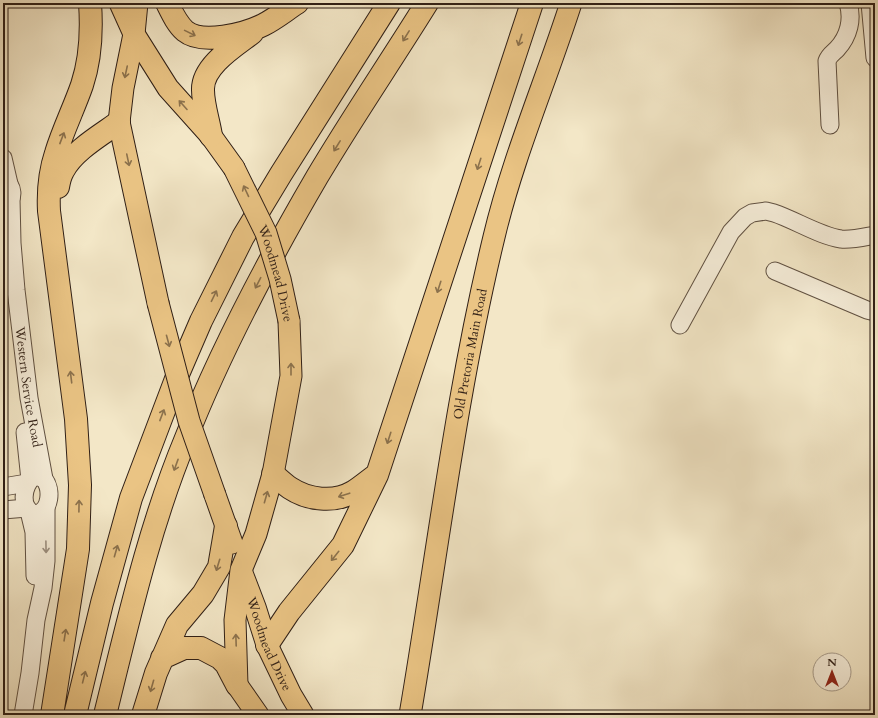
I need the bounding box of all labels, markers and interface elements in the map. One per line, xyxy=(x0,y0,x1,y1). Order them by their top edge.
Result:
one-way arrow xyxy=(184,30,196,37)
one-way arrow xyxy=(402,30,410,42)
one-way arrow xyxy=(516,33,523,46)
one-way arrow xyxy=(121,66,129,79)
one-way arrow xyxy=(179,100,188,110)
one-way arrow xyxy=(58,132,66,144)
one-way arrow xyxy=(333,140,341,151)
one-way arrow xyxy=(124,153,132,166)
one-way arrow xyxy=(475,157,483,169)
one-way arrow xyxy=(242,186,249,198)
street label: Woodmead Drive xyxy=(253,221,297,324)
one-way arrow xyxy=(254,276,261,288)
one-way arrow xyxy=(435,281,443,293)
street label: Old Pretoria Main Road xyxy=(449,287,492,421)
one-way arrow xyxy=(211,290,218,302)
street label: Western Service Road xyxy=(10,325,46,449)
one-way arrow xyxy=(164,334,172,347)
one-way arrow xyxy=(287,363,295,376)
one-way arrow xyxy=(67,371,75,384)
one-way arrow xyxy=(159,409,167,421)
one-way arrow xyxy=(385,432,392,445)
one-way arrow xyxy=(171,458,179,470)
one-way arrow xyxy=(263,490,271,503)
one-way arrow xyxy=(338,492,351,499)
one-way arrow xyxy=(76,500,83,513)
one-way arrow xyxy=(42,540,50,553)
one-way arrow xyxy=(113,545,120,558)
one-way arrow xyxy=(330,550,339,561)
one-way arrow xyxy=(214,558,221,571)
street label: Woodmead Drive xyxy=(242,594,296,694)
one-way arrow xyxy=(61,629,69,642)
one-way arrow xyxy=(232,634,240,647)
north arrow xyxy=(812,652,852,692)
text: N xyxy=(827,655,837,670)
one-way arrow xyxy=(81,671,88,684)
one-way arrow xyxy=(148,679,155,692)

